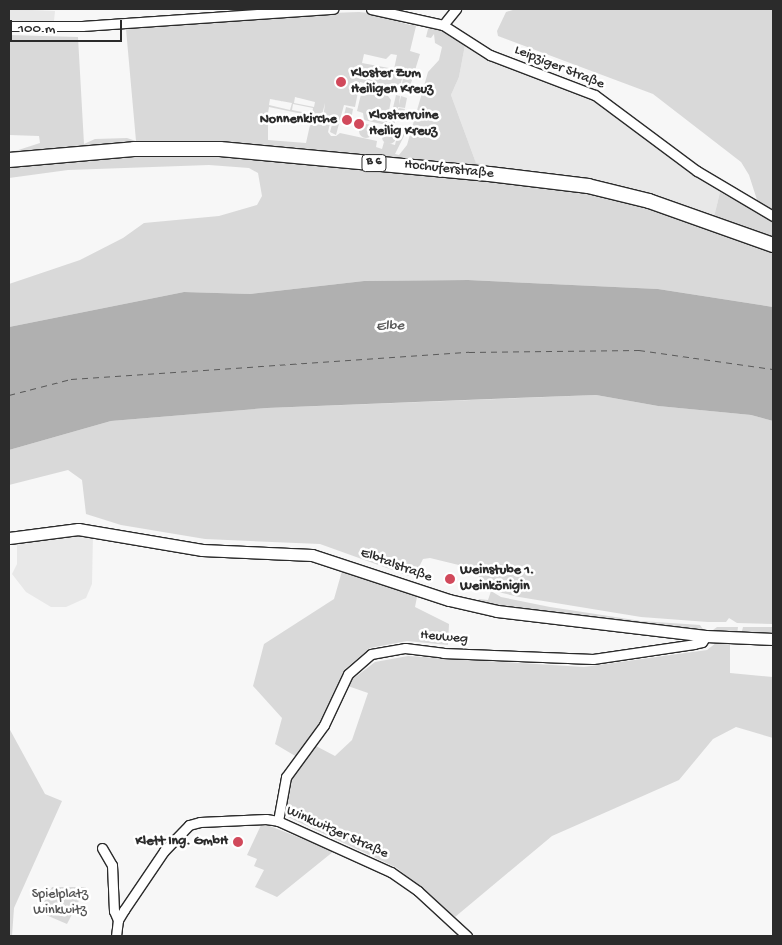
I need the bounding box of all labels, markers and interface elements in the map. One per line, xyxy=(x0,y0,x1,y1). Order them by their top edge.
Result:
scale bar xyxy=(12,10,125,42)
text: 100 m xyxy=(18,20,55,38)
street label: Leipziger Straße xyxy=(512,42,606,94)
place label: Kloster Zum Heiligen Kreuz xyxy=(351,66,433,98)
marker: Kloster Zum Heiligen Kreuz xyxy=(335,76,347,88)
place label: Klosterruine Heilig Kreuz xyxy=(369,108,439,140)
place label: Nonnenkirche xyxy=(260,112,337,128)
marker: Nonnenkirche xyxy=(341,114,353,126)
marker: Klosterruine Heilig Kreuz xyxy=(353,118,365,130)
road number: B 6 xyxy=(360,154,388,172)
street label: Hochuferstraße xyxy=(403,157,495,183)
water label: Elbe xyxy=(376,318,404,336)
street label: Elbtalstraße xyxy=(358,545,434,587)
place label: Weinstube 1. Weinkönigin xyxy=(460,563,534,596)
marker: Weinstube 1. Weinkönigin xyxy=(444,573,456,585)
street label: Heuweg xyxy=(419,628,469,648)
street label: Winkwitzer Straße xyxy=(283,803,391,863)
place label: Klett Ing. GmbH xyxy=(135,834,228,850)
marker: Klett Ing. GmbH xyxy=(232,836,244,848)
park label: Spielplatz Winkwitz xyxy=(32,887,88,920)

